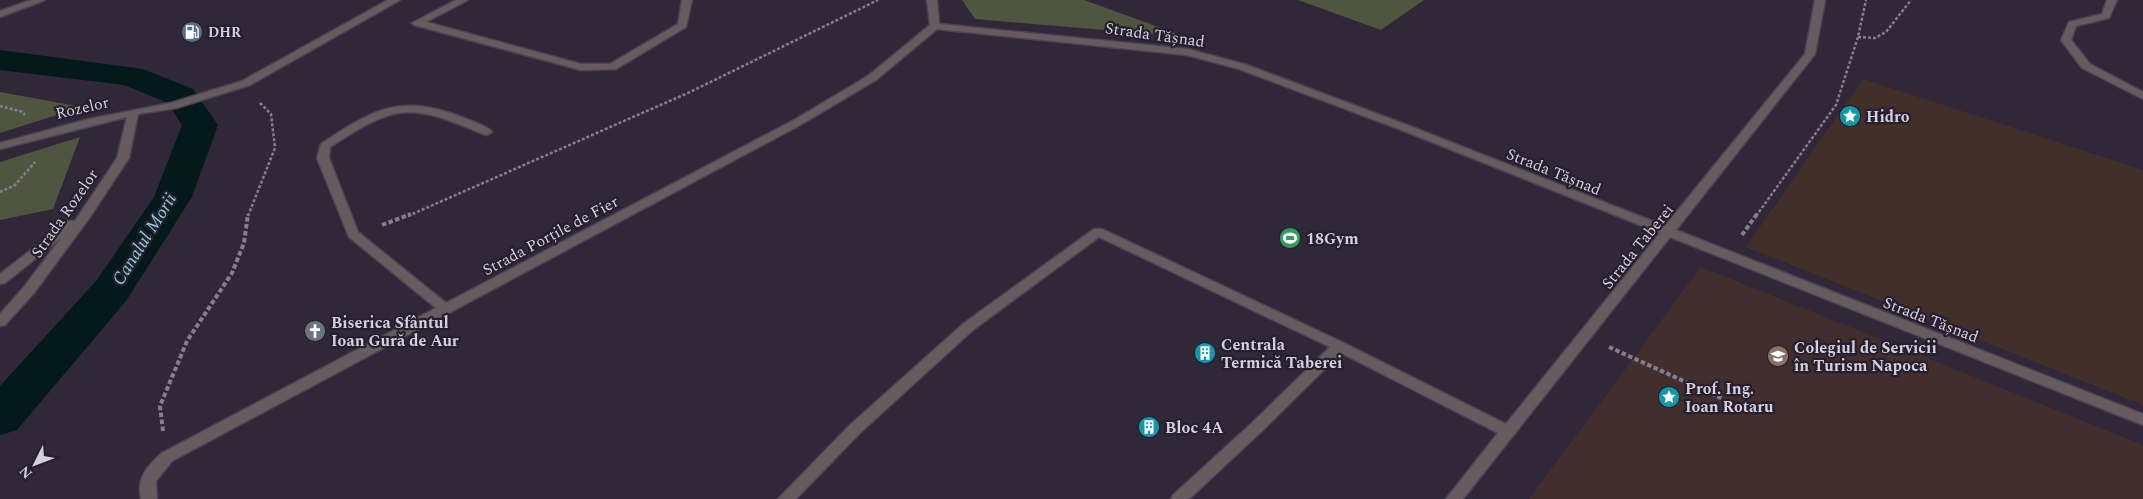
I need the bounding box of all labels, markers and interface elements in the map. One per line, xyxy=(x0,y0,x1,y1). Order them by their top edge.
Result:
street label: Strada Tășnad xyxy=(1103,16,1206,54)
fuel station icon: DHR xyxy=(180,20,204,44)
place label: DHR xyxy=(208,22,242,43)
street label: Rozelor xyxy=(53,90,111,126)
place icon: Hidro xyxy=(1838,104,1862,128)
place label: Hidro xyxy=(1866,105,1910,129)
street label: Strada Tășnad xyxy=(1503,142,1605,202)
street label: Strada Rozelor xyxy=(25,164,104,263)
water label: Canalul Morii xyxy=(105,188,184,291)
street label: Strada Porțile de Fier xyxy=(478,190,623,282)
street label: Strada Taberei xyxy=(1596,199,1680,294)
sports icon: 18Gym xyxy=(1278,226,1302,250)
place label: 18Gym xyxy=(1306,227,1359,251)
street label: Strada Tășnad xyxy=(1879,291,1982,349)
place label: Biserica Sfântul Ioan Gură de Aur xyxy=(331,311,459,353)
church icon: Biserica Sfântul Ioan Gură de Aur xyxy=(303,319,327,343)
place label: Centrala Termică Taberei xyxy=(1221,333,1342,375)
place label: Colegiul de Servicii în Turism Napoca xyxy=(1794,336,1937,378)
building icon: Centrala Termică Taberei xyxy=(1193,341,1217,365)
school or university icon: Colegiul de Servicii în Turism Napoca xyxy=(1766,344,1790,368)
place label: Prof. Ing. Ioan Rotaru xyxy=(1685,377,1774,419)
place icon: Prof. Ing. Ioan Rotaru xyxy=(1657,385,1681,409)
building icon: Bloc 4A xyxy=(1137,415,1161,439)
place label: Bloc 4A xyxy=(1165,416,1224,440)
north arrow xyxy=(10,439,60,489)
text: N xyxy=(14,461,37,484)

